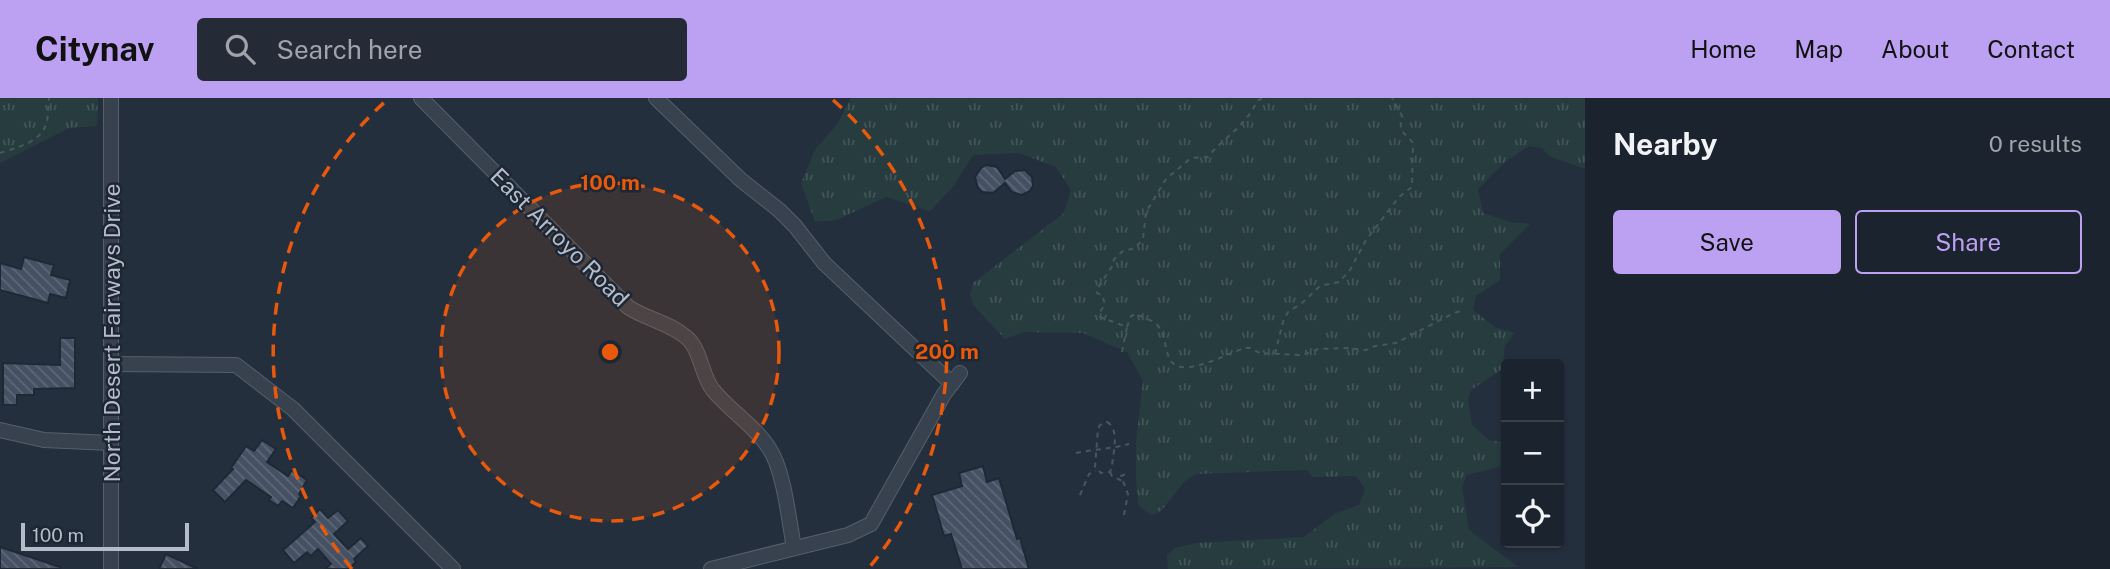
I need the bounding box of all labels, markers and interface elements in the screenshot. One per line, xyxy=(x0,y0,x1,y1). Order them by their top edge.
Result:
search box xyxy=(197,18,687,81)
text: Citynav xyxy=(35,30,155,68)
icon: search xyxy=(221,30,259,68)
text: Search here xyxy=(277,34,423,65)
text: Home xyxy=(1690,35,1756,63)
text: Map xyxy=(1794,35,1843,63)
text: About xyxy=(1881,35,1949,63)
text: Contact xyxy=(1987,35,2075,63)
text: Nearby xyxy=(1613,126,1717,162)
text: 0 results xyxy=(1989,130,2082,157)
street label: East Arroyo Road xyxy=(485,162,635,312)
text: 100 m xyxy=(580,170,640,195)
street label: North Desert Fairways Drive xyxy=(98,184,125,482)
button: Save xyxy=(1613,210,1841,274)
button: Share xyxy=(1855,210,2082,274)
text: 200 m xyxy=(915,339,979,364)
centre of rings xyxy=(598,340,622,364)
map controls xyxy=(1501,359,1564,548)
button: + xyxy=(1501,359,1564,422)
button: − xyxy=(1501,422,1564,485)
button: locate xyxy=(1501,485,1564,548)
scale bar xyxy=(21,520,189,552)
text: 100 m xyxy=(32,524,84,546)

